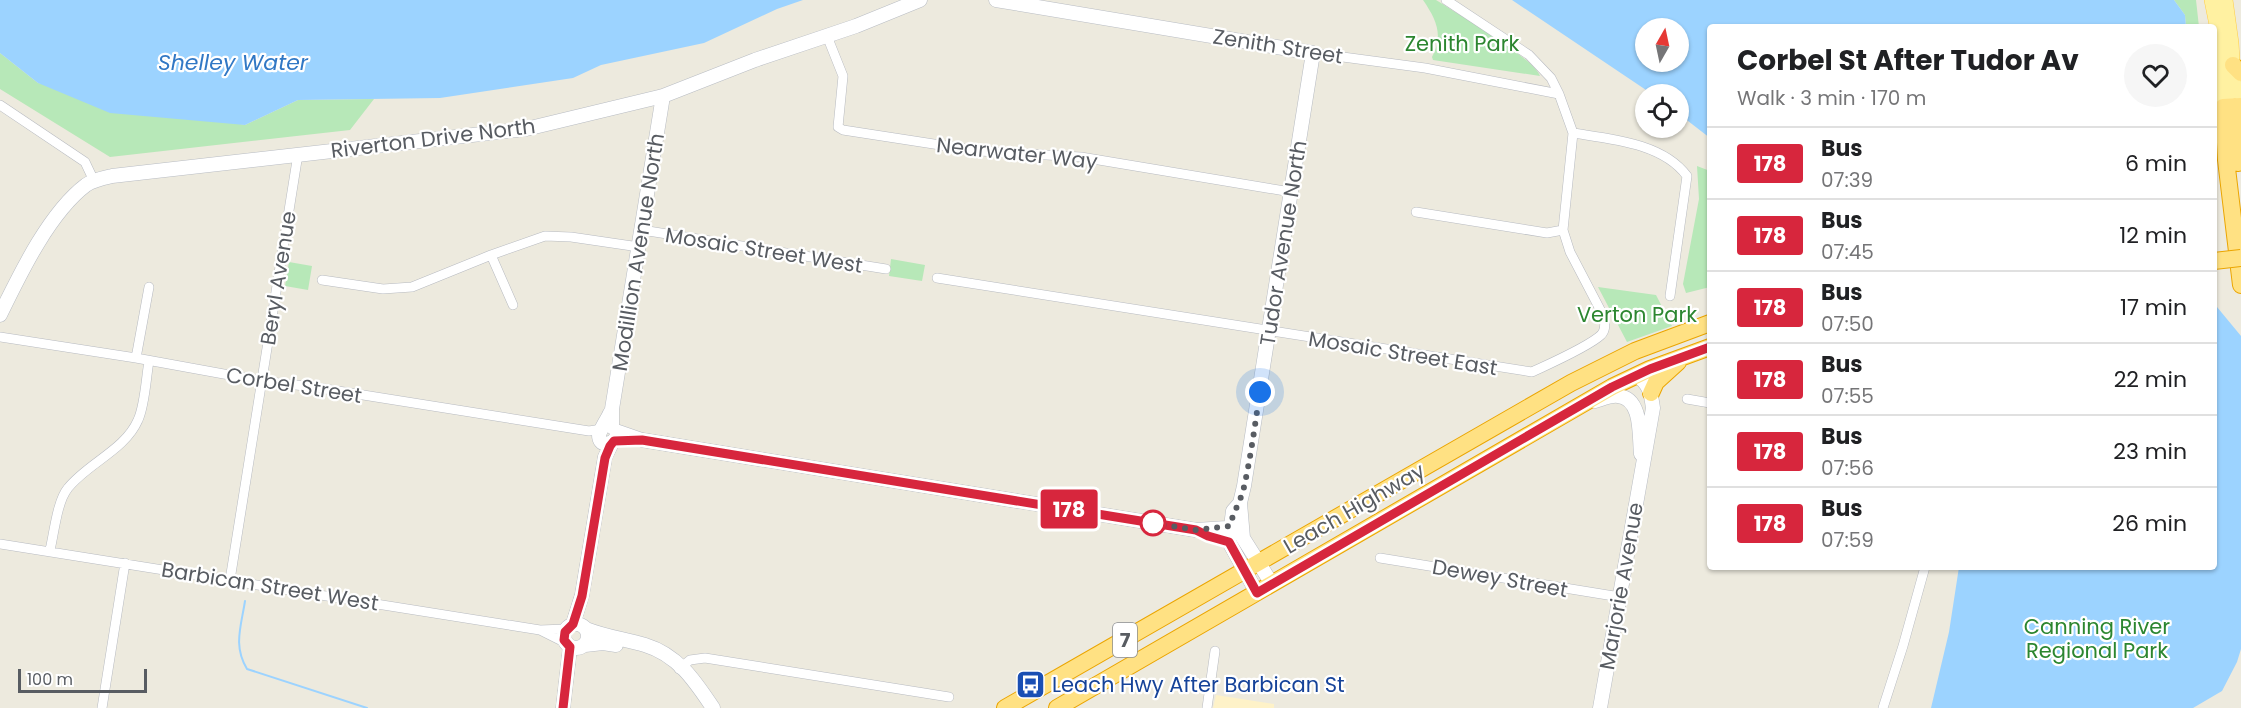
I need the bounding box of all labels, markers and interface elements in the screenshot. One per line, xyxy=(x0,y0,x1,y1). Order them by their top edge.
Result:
north arrow xyxy=(1635,18,1689,72)
map controls xyxy=(1635,18,1689,138)
street label: Zenith Street xyxy=(1211,21,1345,71)
park label: Zenith Park xyxy=(1405,29,1520,58)
text: Corbel St After Tudor Av xyxy=(1737,41,2079,80)
button: heart xyxy=(2124,44,2187,107)
water label: Shelley Water xyxy=(158,47,309,78)
button: locate xyxy=(1635,84,1689,138)
text: Walk · 3 min · 170 m xyxy=(1737,84,1926,112)
street label: Riverton Drive North xyxy=(329,111,537,165)
street label: Nearwater Way xyxy=(935,130,1099,176)
street label: Modillion Avenue North xyxy=(605,131,671,373)
text: Bus xyxy=(1821,133,1863,164)
street label: Tudor Avenue North xyxy=(1252,138,1314,348)
text: 6 min xyxy=(2125,148,2187,179)
text: 178 xyxy=(1754,149,1786,178)
text: 07:39 xyxy=(1821,166,1873,194)
text: Bus xyxy=(1821,205,1863,236)
street label: Beryl Avenue xyxy=(253,209,303,347)
street label: Mosaic Street West xyxy=(663,220,865,280)
text: 12 min xyxy=(2119,220,2187,251)
text: 178 xyxy=(1754,221,1786,250)
text: 07:45 xyxy=(1821,238,1874,266)
text: Bus xyxy=(1821,277,1863,308)
text: 17 min xyxy=(2120,292,2187,323)
text: 178 xyxy=(1754,293,1786,322)
park label: Verton Park xyxy=(1577,300,1697,329)
text: 07:50 xyxy=(1821,310,1874,338)
street label: Mosaic Street East xyxy=(1306,324,1500,382)
text: Bus xyxy=(1821,349,1863,380)
street label: Corbel Street xyxy=(224,360,364,410)
text: 22 min xyxy=(2114,364,2187,395)
text: 178 xyxy=(1754,365,1786,394)
your location xyxy=(1245,377,1275,407)
text: 07:55 xyxy=(1821,382,1874,410)
text: Bus xyxy=(1821,421,1863,452)
text: 23 min xyxy=(2113,436,2187,467)
text: 178 xyxy=(1754,437,1786,466)
text: 07:56 xyxy=(1821,454,1874,482)
street label: Leach Highway xyxy=(1278,456,1430,560)
line badge: 178 xyxy=(1034,490,1104,528)
text: Bus xyxy=(1821,493,1863,524)
text: 178 xyxy=(1053,495,1085,524)
street label: Marjorie Avenue xyxy=(1592,500,1650,672)
text: 26 min xyxy=(2112,508,2187,539)
text: 178 xyxy=(1754,509,1786,538)
unlabelled marker xyxy=(1140,510,1166,536)
text: 07:59 xyxy=(1821,526,1874,554)
street label: Dewey Street xyxy=(1430,552,1570,604)
street label: Barbican Street West xyxy=(159,555,381,617)
park label: Canning River Regional Park xyxy=(2024,612,2170,665)
road number: 7 xyxy=(1113,623,1137,657)
scale bar xyxy=(18,666,147,694)
text: 100 m xyxy=(27,668,73,691)
bus stop icon: Leach Hwy After Barbican St xyxy=(1015,668,1047,700)
place label: Leach Hwy After Barbican St xyxy=(1052,670,1345,699)

